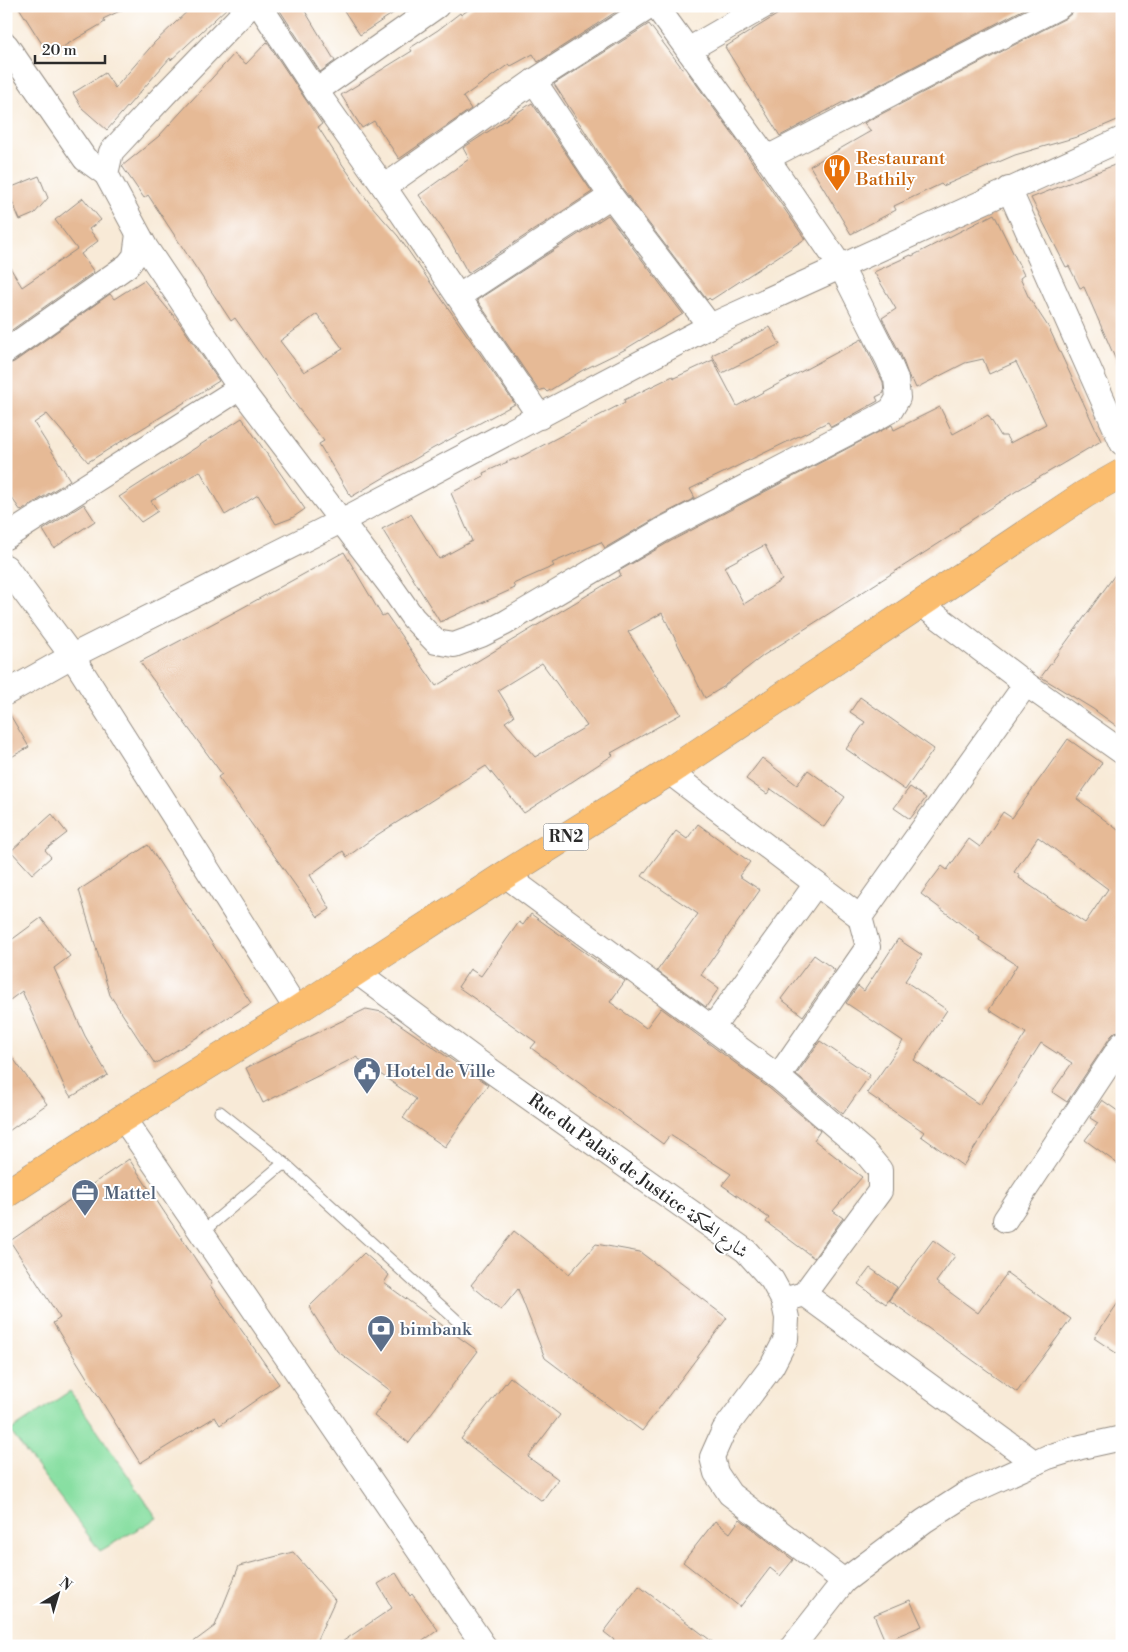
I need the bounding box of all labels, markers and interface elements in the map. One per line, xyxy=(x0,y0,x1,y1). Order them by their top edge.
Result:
scale bar xyxy=(35,32,105,64)
text: 20 m xyxy=(42,41,77,60)
place label: Restaurant Bathily xyxy=(855,147,946,191)
restaurant icon: Restaurant Bathily xyxy=(822,153,852,192)
road number: RN2 xyxy=(544,824,588,850)
public building icon: Hotel de Ville xyxy=(352,1056,382,1095)
place label: Hotel de Ville xyxy=(386,1060,495,1083)
street label: Rue du Palais de Justice شارع المحكمة xyxy=(522,1088,753,1266)
office icon: Mattel xyxy=(70,1178,100,1217)
place label: Mattel xyxy=(104,1182,157,1205)
bank icon: bimbank xyxy=(366,1314,396,1353)
place label: bimbank xyxy=(400,1318,473,1341)
north arrow xyxy=(32,1570,82,1620)
text: N xyxy=(55,1574,75,1595)

